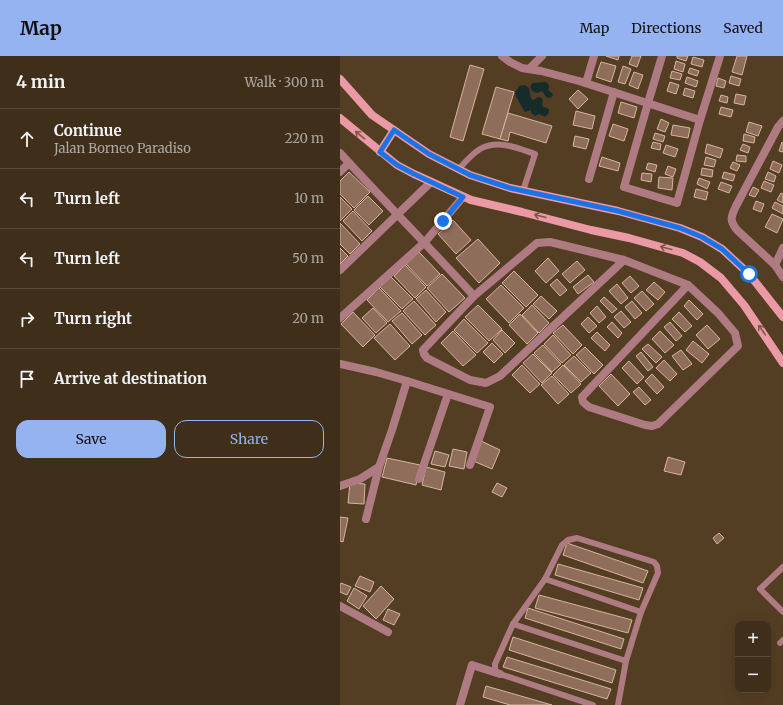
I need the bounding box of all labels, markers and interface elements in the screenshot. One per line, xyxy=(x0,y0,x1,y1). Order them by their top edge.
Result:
text: Map xyxy=(20,16,62,40)
text: Map xyxy=(579,19,609,37)
text: Directions xyxy=(631,19,701,37)
text: Saved xyxy=(723,19,763,37)
text: 4 min xyxy=(16,71,65,93)
text: Walk · 300 m xyxy=(244,74,324,91)
text: Continue xyxy=(54,121,122,140)
icon: ahead xyxy=(16,128,38,150)
text: 220 m xyxy=(285,130,324,147)
one-way arrow xyxy=(355,130,366,139)
text: Jalan Borneo Paradiso xyxy=(54,140,191,157)
icon: left xyxy=(16,188,38,210)
text: Turn left xyxy=(54,189,120,208)
text: 10 m xyxy=(294,190,324,207)
route end xyxy=(434,212,452,230)
one-way arrow xyxy=(533,212,546,220)
one-way arrow xyxy=(660,244,673,251)
icon: left xyxy=(16,248,38,270)
text: Turn left xyxy=(54,249,120,268)
text: 50 m xyxy=(292,250,324,267)
route start xyxy=(740,265,758,283)
icon: right xyxy=(16,308,38,330)
text: Turn right xyxy=(54,309,132,328)
text: 20 m xyxy=(292,310,324,327)
one-way arrow xyxy=(758,325,766,336)
icon: arrive xyxy=(16,368,38,390)
text: Arrive at destination xyxy=(54,369,207,388)
button: Save xyxy=(16,420,166,458)
button: Share xyxy=(174,420,324,458)
map controls xyxy=(735,621,771,693)
button: + xyxy=(735,621,771,657)
button: − xyxy=(735,657,771,693)

